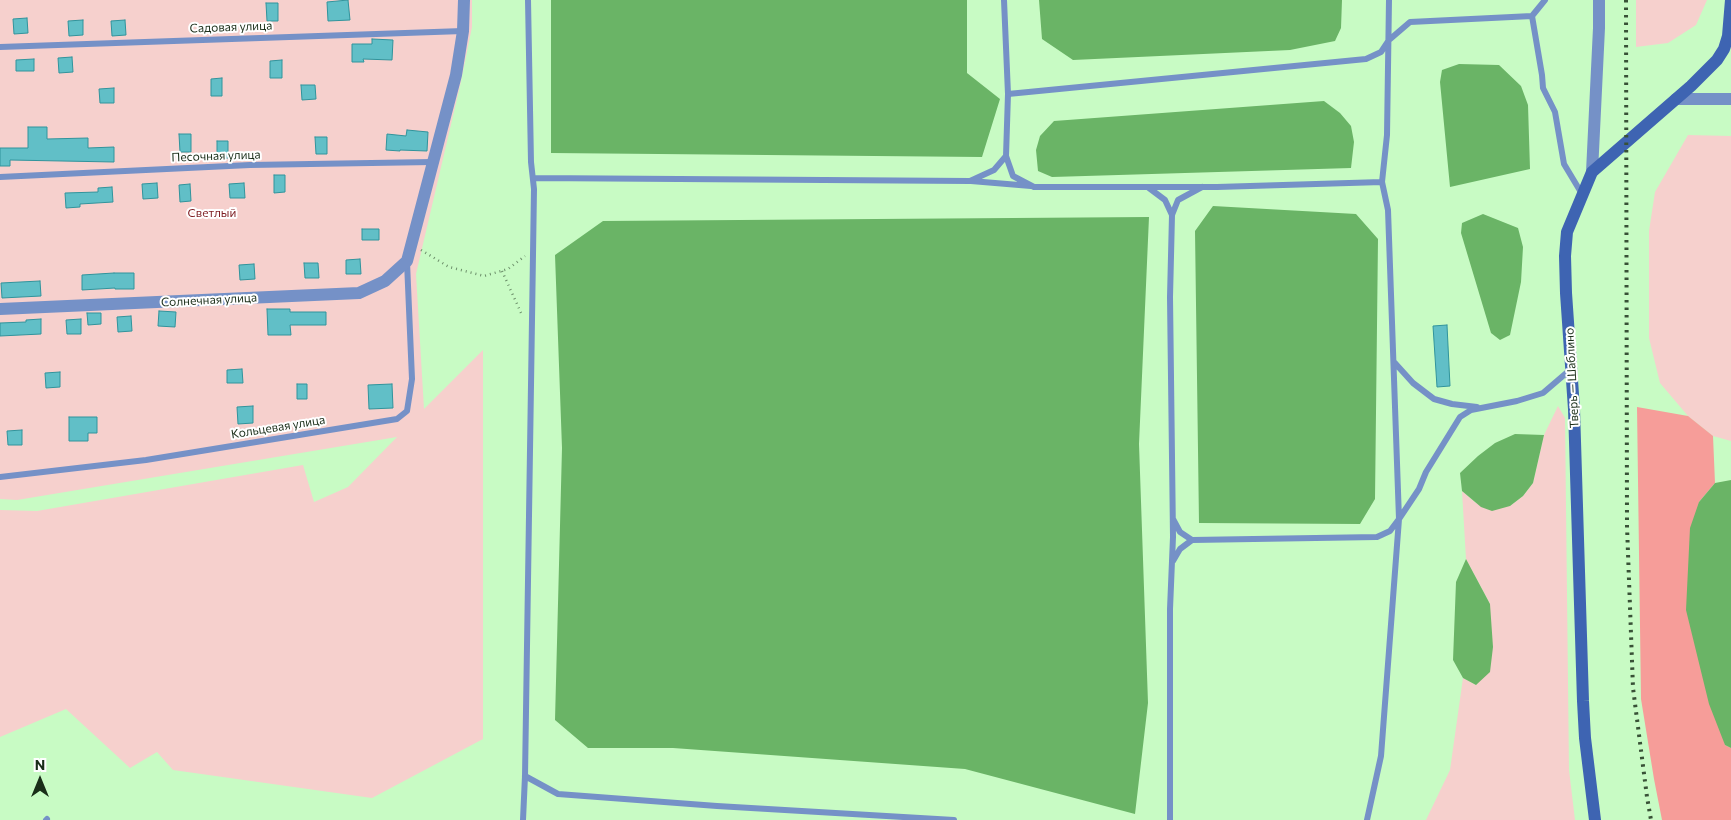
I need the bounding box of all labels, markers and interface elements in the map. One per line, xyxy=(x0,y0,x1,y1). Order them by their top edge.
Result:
street label: Садовая улица xyxy=(189,18,273,36)
street label: Песочная улица xyxy=(171,147,261,165)
park label: Светлый xyxy=(188,206,236,220)
street label: Солнечная улица xyxy=(161,290,257,310)
street label: Тверь — Шаблино xyxy=(1562,328,1582,428)
street label: Кольцевая улица xyxy=(230,412,326,442)
north arrow xyxy=(15,755,65,805)
text: N xyxy=(35,756,45,773)

